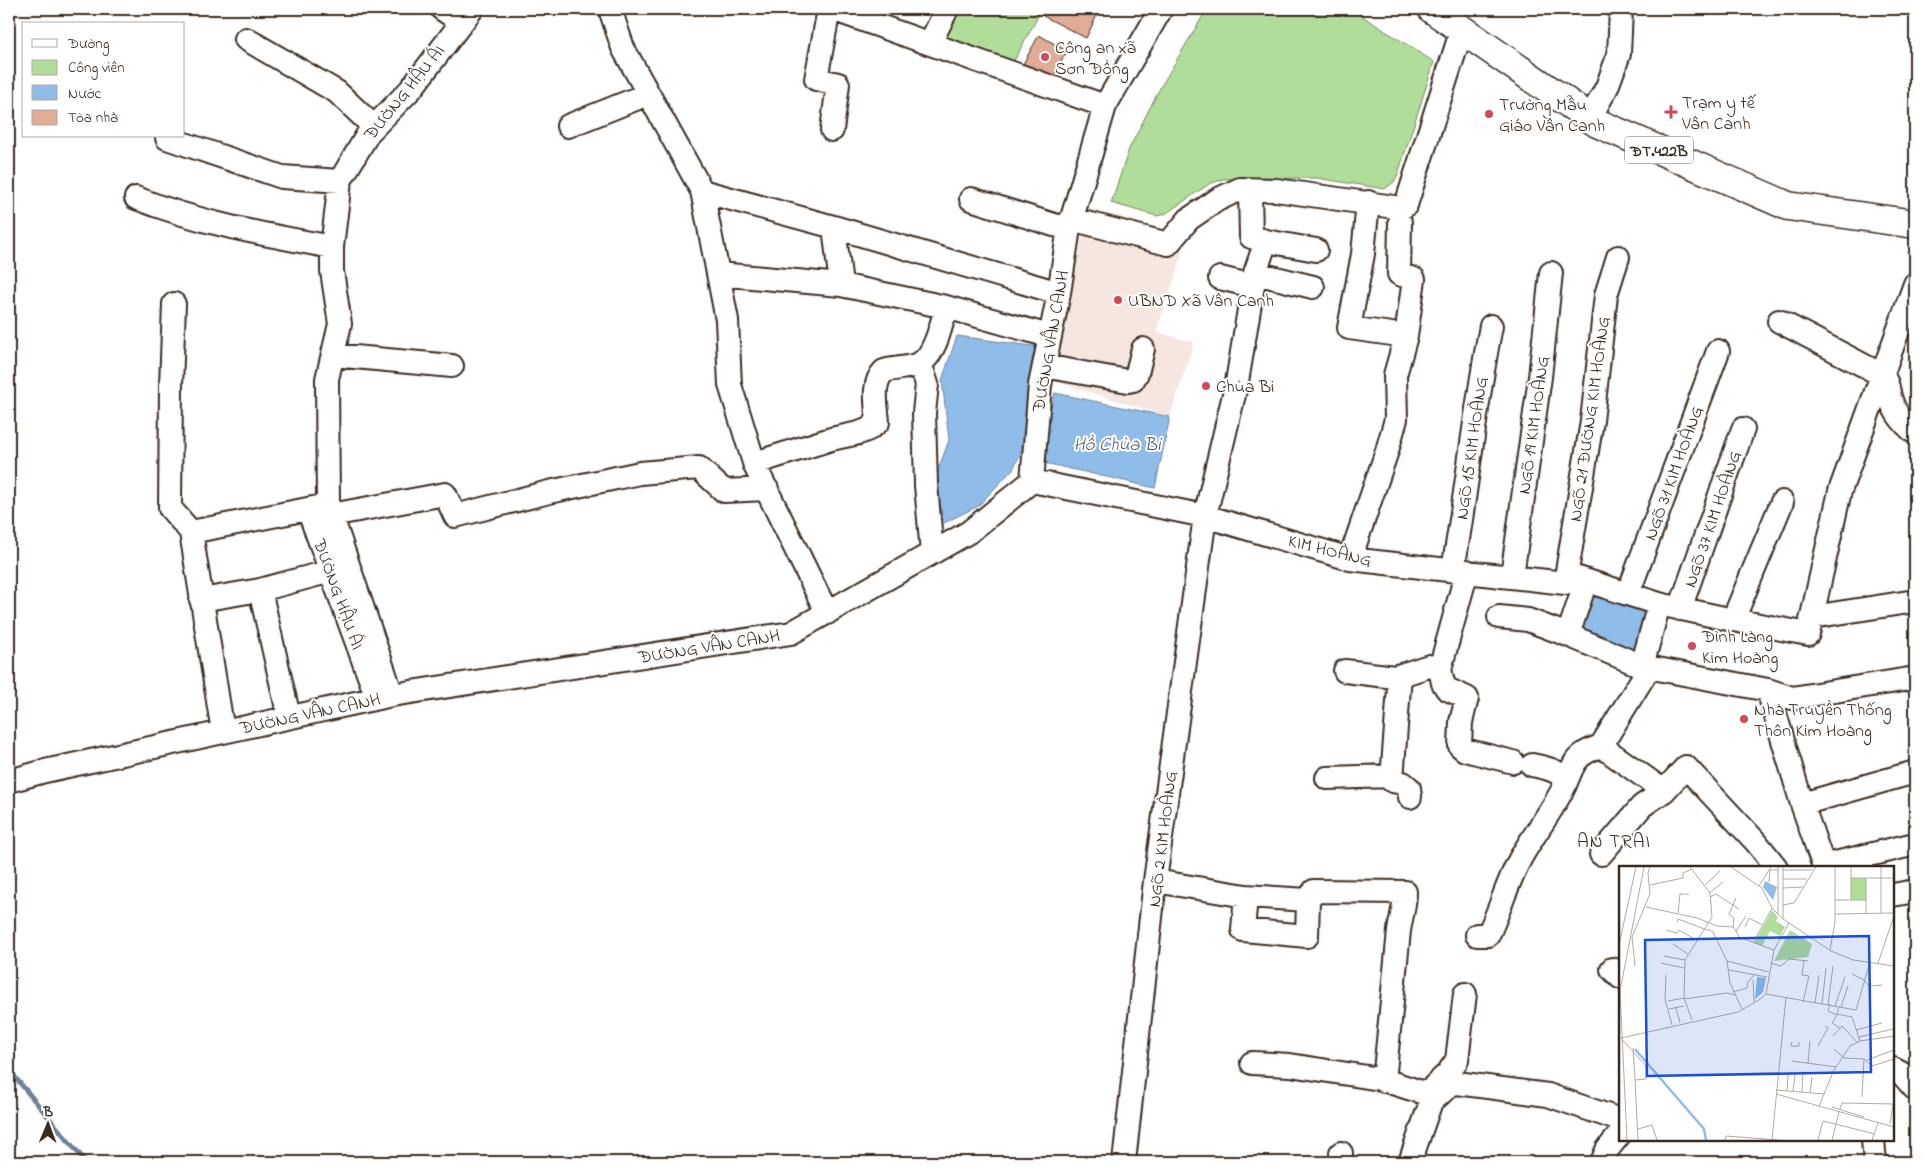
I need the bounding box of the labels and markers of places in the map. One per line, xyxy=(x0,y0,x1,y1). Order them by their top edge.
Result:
place label: Công an xã Sơn Đồng xyxy=(1055,36,1136,84)
marker: Công an xã Sơn Đồng xyxy=(1039,51,1051,63)
place label: Trạm y tế Vân Canh xyxy=(1681,91,1757,138)
place label: Trường Mẫu Giáo Vân Canh xyxy=(1499,93,1605,140)
marker: Trạm y tế Vân Canh xyxy=(1664,105,1678,119)
marker: Trường Mẫu Giáo Vân Canh xyxy=(1483,108,1495,120)
place label: UBND Xã Vân Canh xyxy=(1128,289,1274,315)
marker: UBND Xã Vân Canh xyxy=(1112,294,1124,306)
place label: Chùa Bi xyxy=(1216,375,1274,401)
marker: Chùa Bi xyxy=(1200,380,1212,392)
place label: Đình Làng Kim Hoàng xyxy=(1701,625,1778,673)
marker: Đình Làng Kim Hoàng xyxy=(1686,640,1698,652)
place label: Nhà Truyền Thống Thôn Kim Hoàng xyxy=(1754,698,1892,746)
marker: Nhà Truyền Thống Thôn Kim Hoàng xyxy=(1738,713,1750,725)

